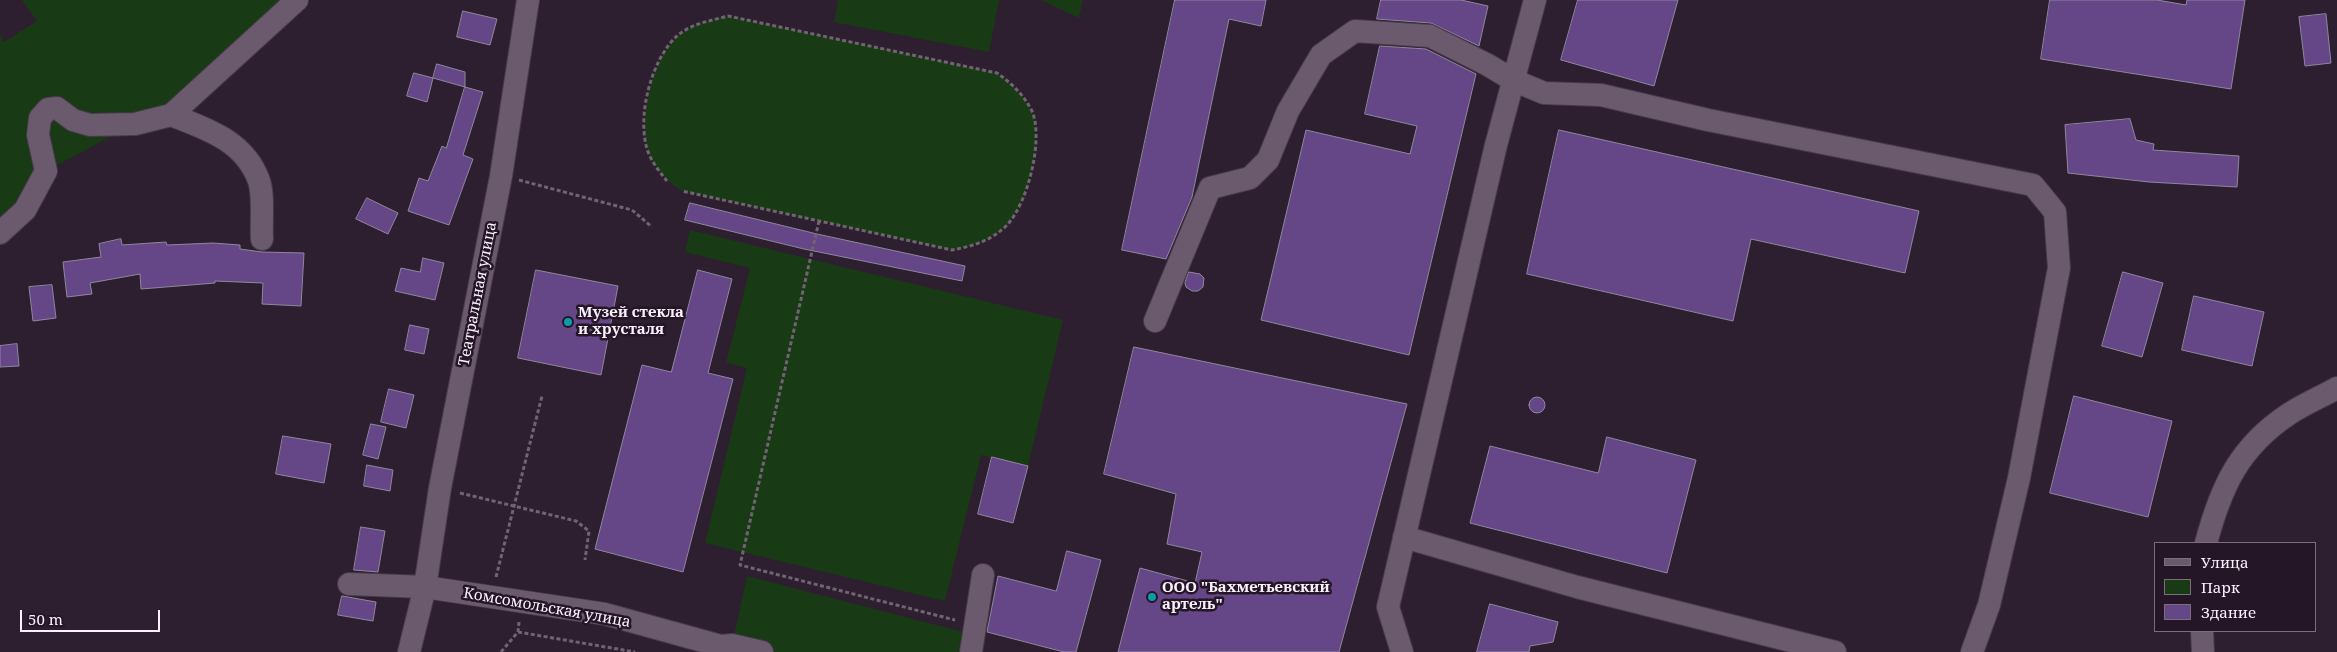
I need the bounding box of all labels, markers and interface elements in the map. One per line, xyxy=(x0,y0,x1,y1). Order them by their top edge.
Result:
street label: Театральная улица xyxy=(455,220,501,368)
place label: Музей стекла и хрусталя xyxy=(578,304,684,339)
marker: Музей стекла и хрусталя xyxy=(562,316,574,328)
legend xyxy=(2154,542,2317,632)
text: Улица xyxy=(2201,552,2249,572)
text: Парк xyxy=(2201,577,2240,597)
place label: ООО "Бахметьевский артель" xyxy=(1162,579,1330,614)
street label: Комсомольская улица xyxy=(462,584,632,632)
marker: ООО "Бахметьевский артель" xyxy=(1146,591,1158,603)
scale bar xyxy=(22,600,162,632)
text: Здание xyxy=(2201,602,2256,622)
text: 50 m xyxy=(28,609,63,629)

